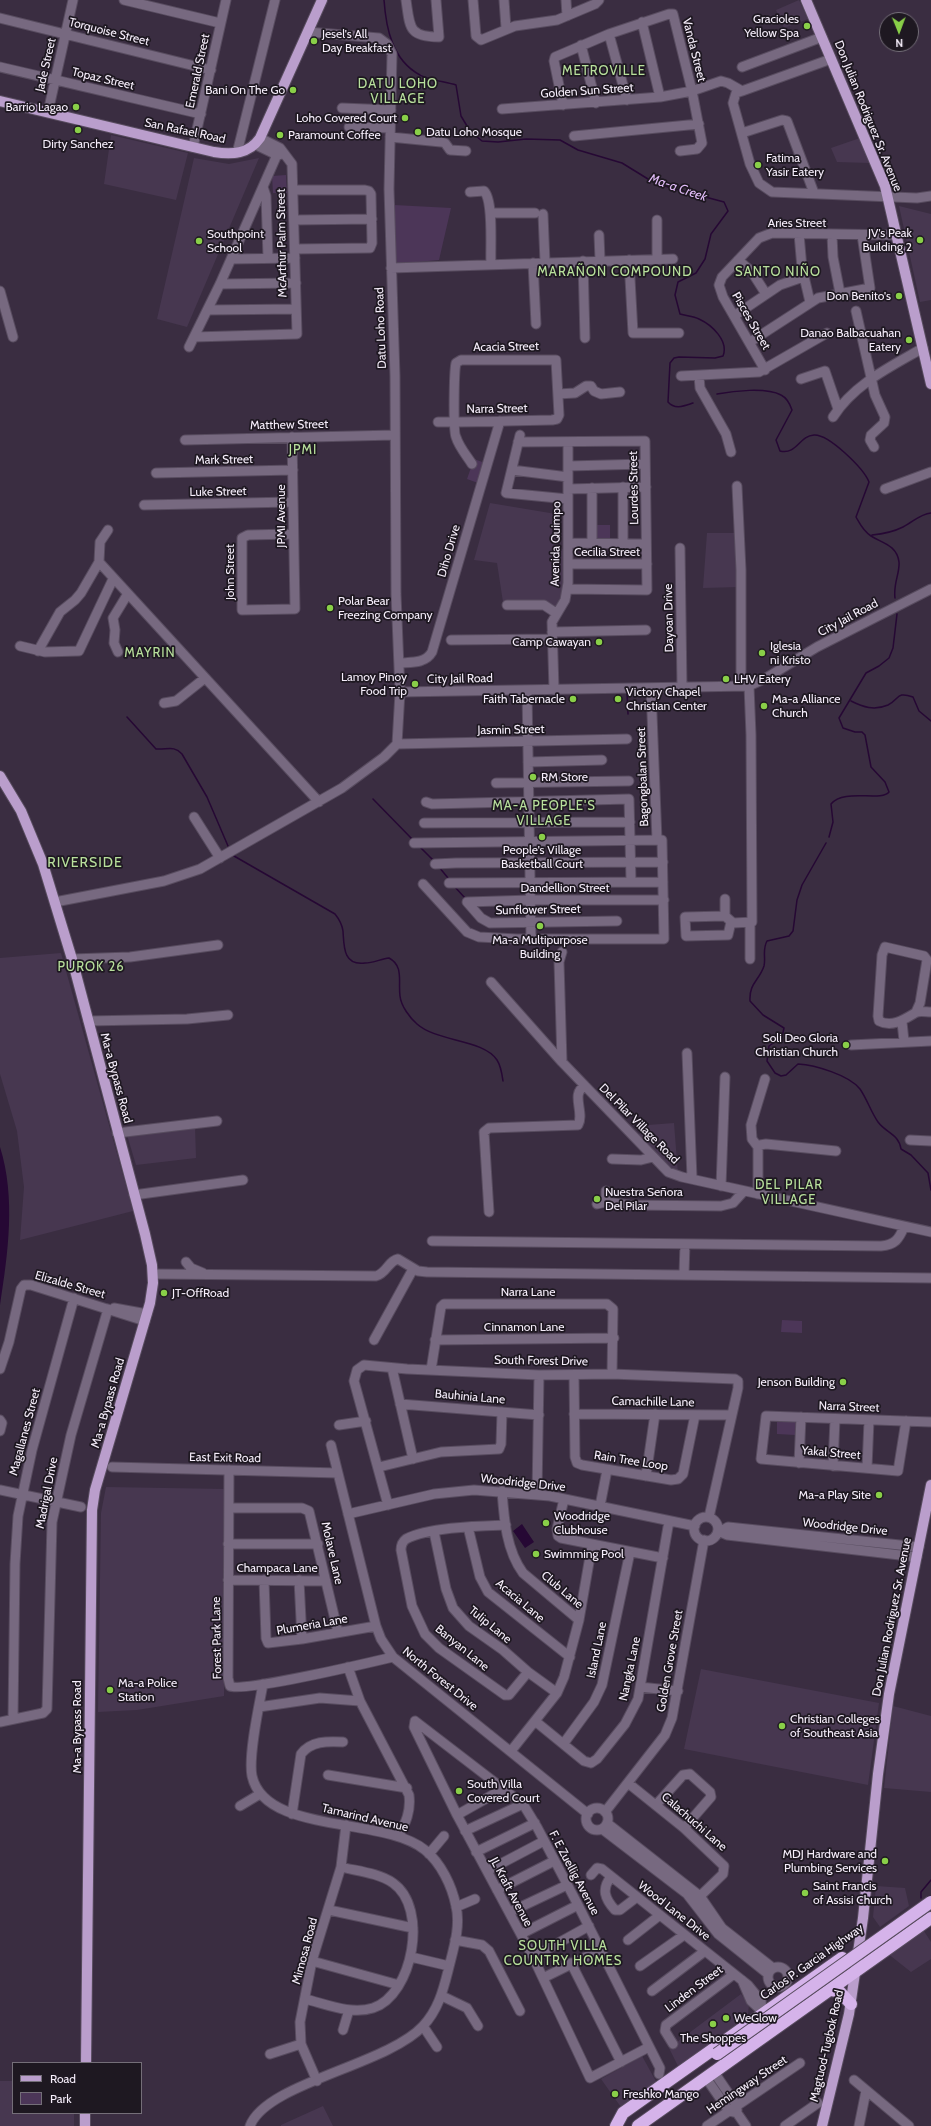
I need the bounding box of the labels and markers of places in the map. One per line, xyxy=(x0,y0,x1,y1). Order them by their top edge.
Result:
place label: Gracioles Yellow Spa xyxy=(744,12,799,40)
marker: Gracioles Yellow Spa xyxy=(802,21,812,31)
place label: Jesel's All Day Breakfast xyxy=(322,27,392,55)
marker: Jesel's All Day Breakfast xyxy=(309,36,319,46)
place label: Bani On The Go xyxy=(205,83,285,97)
marker: Bani On The Go xyxy=(288,85,298,95)
place label: Barrio Lagao xyxy=(6,100,68,114)
marker: Barrio Lagao xyxy=(71,102,81,112)
place label: Loho Covered Court xyxy=(296,111,397,125)
marker: Loho Covered Court xyxy=(400,113,410,123)
marker: Dirty Sanchez xyxy=(73,125,83,135)
place label: Datu Loho Mosque xyxy=(426,125,522,139)
marker: Datu Loho Mosque xyxy=(413,127,423,137)
place label: Paramount Coffee xyxy=(288,128,381,142)
marker: Paramount Coffee xyxy=(275,130,285,140)
place label: Dirty Sanchez xyxy=(42,137,114,151)
place label: Fatima Yasir Eatery xyxy=(766,151,824,179)
marker: Fatima Yasir Eatery xyxy=(753,160,763,170)
place label: JV's Peak Building 2 xyxy=(862,226,912,254)
place label: Southpoint School xyxy=(207,227,264,255)
marker: JV's Peak Building 2 xyxy=(915,235,925,245)
marker: Southpoint School xyxy=(194,236,204,246)
place label: Don Benito's xyxy=(827,289,891,303)
marker: Don Benito's xyxy=(894,291,904,301)
place label: Danao Balbacuahan Eatery xyxy=(800,326,901,354)
marker: Danao Balbacuahan Eatery xyxy=(904,335,914,345)
place label: Polar Bear Freezing Company xyxy=(338,594,433,622)
marker: Polar Bear Freezing Company xyxy=(325,603,335,613)
place label: Camp Cawayan xyxy=(512,635,591,649)
marker: Camp Cawayan xyxy=(594,637,604,647)
place label: Iglesia ni Kristo xyxy=(770,639,811,667)
marker: Iglesia ni Kristo xyxy=(757,648,767,658)
place label: Lamoy Pinoy Food Trip xyxy=(341,670,407,698)
place label: LHV Eatery xyxy=(734,672,791,686)
marker: LHV Eatery xyxy=(721,674,731,684)
marker: Lamoy Pinoy Food Trip xyxy=(410,679,420,689)
place label: Victory Chapel Christian Center xyxy=(626,685,707,713)
place label: Faith Tabernacle xyxy=(483,692,565,706)
place label: Ma-a Alliance Church xyxy=(772,692,840,720)
marker: Faith Tabernacle xyxy=(568,694,578,704)
marker: Victory Chapel Christian Center xyxy=(613,694,623,704)
marker: Ma-a Alliance Church xyxy=(759,701,769,711)
place label: RM Store xyxy=(541,770,588,784)
marker: RM Store xyxy=(528,772,538,782)
marker: People's Village Basketball Court xyxy=(537,832,547,842)
place label: People's Village Basketball Court xyxy=(501,843,583,871)
marker: Ma-a Multipurpose Building xyxy=(535,921,545,931)
place label: Ma-a Multipurpose Building xyxy=(492,933,588,961)
place label: Soli Deo Gloria Christian Church xyxy=(755,1031,838,1059)
marker: Soli Deo Gloria Christian Church xyxy=(841,1040,851,1050)
place label: Nuestra Señora Del Pilar xyxy=(605,1185,683,1213)
marker: Nuestra Señora Del Pilar xyxy=(592,1194,602,1204)
place label: JT-OffRoad xyxy=(172,1286,229,1300)
marker: JT-OffRoad xyxy=(159,1288,169,1298)
place label: Jenson Building xyxy=(758,1375,835,1389)
marker: Jenson Building xyxy=(838,1377,848,1387)
place label: Ma-a Play Site xyxy=(798,1488,871,1502)
marker: Ma-a Play Site xyxy=(874,1490,884,1500)
place label: Woodridge Clubhouse xyxy=(554,1509,610,1537)
marker: Woodridge Clubhouse xyxy=(541,1518,551,1528)
place label: Swimming Pool xyxy=(544,1547,624,1561)
marker: Swimming Pool xyxy=(531,1549,541,1559)
place label: Ma-a Police Station xyxy=(118,1676,177,1704)
marker: Ma-a Police Station xyxy=(105,1685,115,1695)
place label: Christian Colleges of Southeast Asia xyxy=(790,1712,880,1740)
marker: Christian Colleges of Southeast Asia xyxy=(777,1721,787,1731)
place label: South Villa Covered Court xyxy=(467,1777,540,1805)
marker: South Villa Covered Court xyxy=(454,1786,464,1796)
place label: MDJ Hardware and Plumbing Services xyxy=(782,1847,877,1875)
marker: MDJ Hardware and Plumbing Services xyxy=(880,1856,890,1866)
place label: Saint Francis of Assisi Church xyxy=(813,1879,892,1907)
marker: Saint Francis of Assisi Church xyxy=(800,1888,810,1898)
place label: WeGlow xyxy=(734,2011,777,2025)
marker: WeGlow xyxy=(721,2013,731,2023)
marker: The Shoppes xyxy=(708,2019,718,2029)
place label: The Shoppes xyxy=(680,2031,746,2045)
place label: Freshko Mango xyxy=(623,2087,699,2101)
marker: Freshko Mango xyxy=(610,2089,620,2099)

